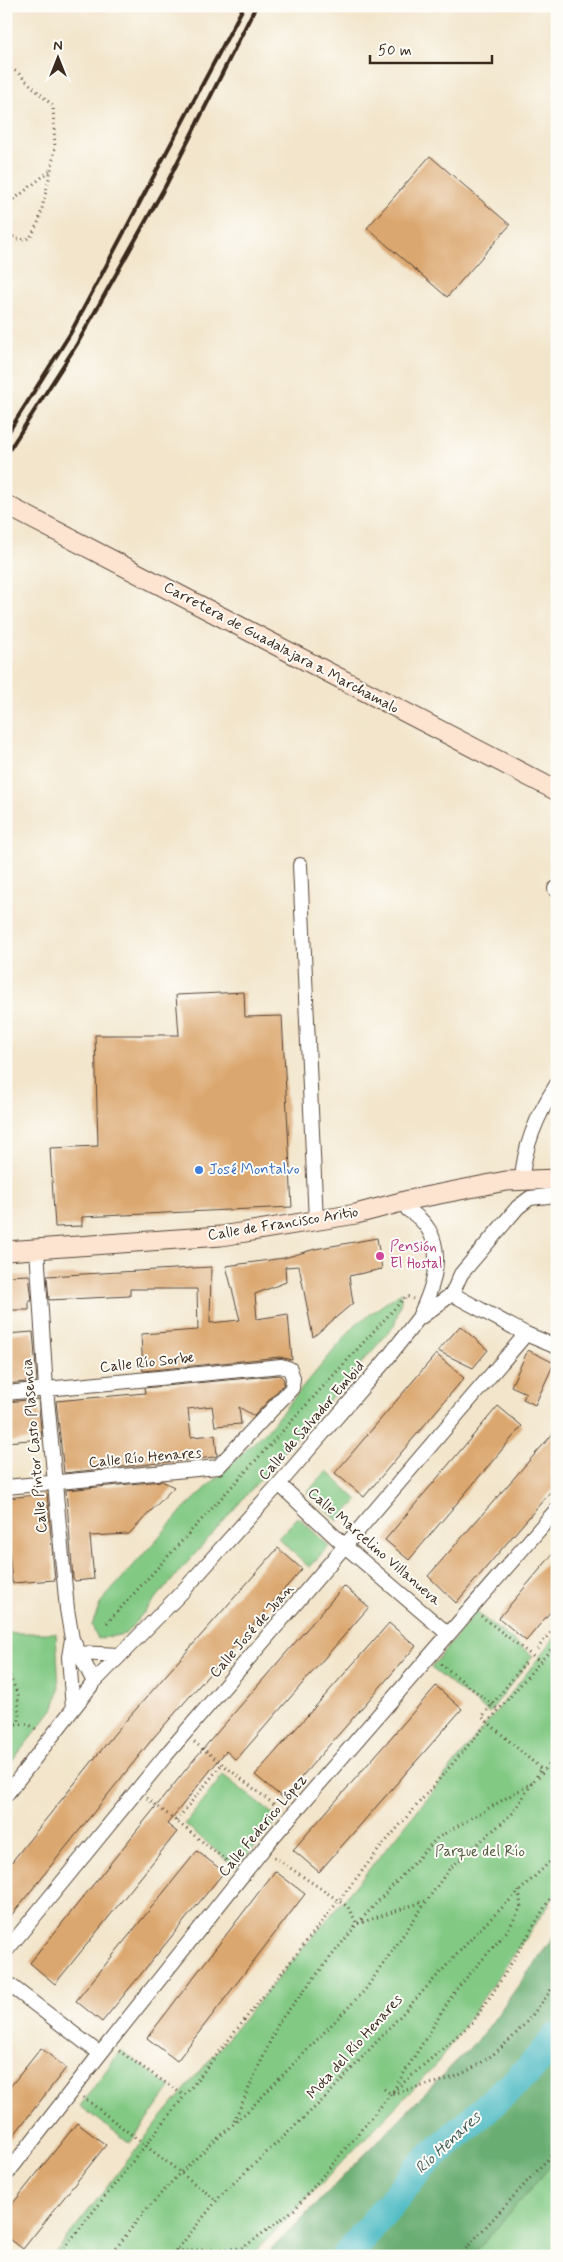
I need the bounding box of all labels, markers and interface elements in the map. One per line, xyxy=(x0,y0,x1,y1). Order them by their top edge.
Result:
north arrow xyxy=(32,32,82,82)
scale bar xyxy=(370,32,493,64)
text: N xyxy=(53,37,63,55)
text: 50 m xyxy=(378,41,412,61)
street label: Carretera de Guadalajara a Marchamalo xyxy=(160,577,402,719)
place label: José Montalvo xyxy=(209,1160,300,1180)
marker: José Montalvo xyxy=(193,1164,205,1176)
street label: Calle de Francisco Aritio xyxy=(206,1202,360,1246)
place label: Pensión El Hostal xyxy=(390,1237,442,1274)
marker: Pensión El Hostal xyxy=(374,1250,386,1262)
street label: Calle Río Sorbe xyxy=(99,1348,196,1378)
street label: Calle de Salvador Embid xyxy=(255,1357,369,1485)
street label: Calle Pintor Casto Plasencia xyxy=(17,1358,53,1534)
street label: Calle Río Henares xyxy=(88,1443,203,1473)
street label: Calle Marcelino Villanueva xyxy=(303,1483,446,1611)
street label: Calle José de Juan xyxy=(205,1579,299,1683)
street label: Calle Federico López xyxy=(214,1771,312,1881)
park label: Parque del Río xyxy=(435,1842,525,1862)
street label: Mota del Río Henares xyxy=(303,1990,408,2104)
water label: Río Henares xyxy=(411,2106,487,2179)

